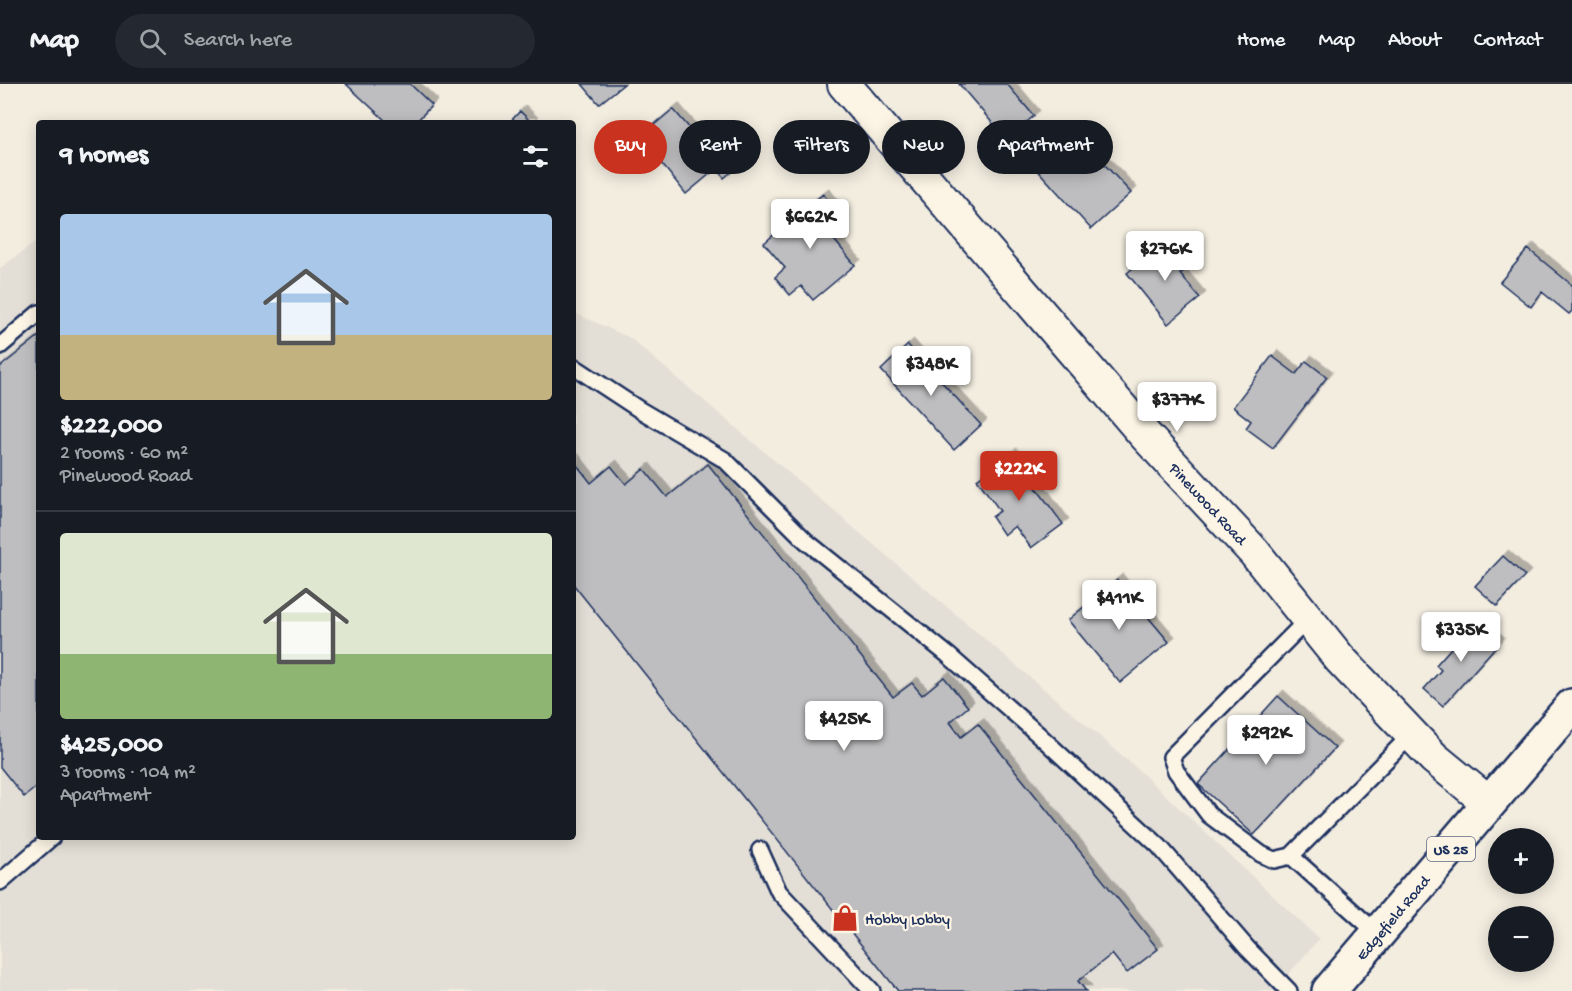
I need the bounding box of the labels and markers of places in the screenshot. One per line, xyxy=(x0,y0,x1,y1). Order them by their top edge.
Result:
pin: $662K xyxy=(768,199,852,250)
pin: $276K xyxy=(1123,231,1207,282)
pin: $348K xyxy=(889,346,973,397)
pin: $377K xyxy=(1135,382,1219,433)
pin: $222K xyxy=(977,451,1061,502)
pin: $411K xyxy=(1077,580,1161,631)
pin: $335K xyxy=(1419,612,1503,663)
pin: $425K xyxy=(802,701,886,752)
pin: $292K xyxy=(1224,715,1308,766)
shop icon: Hobby Lobby xyxy=(830,903,860,933)
place label: Hobby Lobby xyxy=(865,912,950,931)

